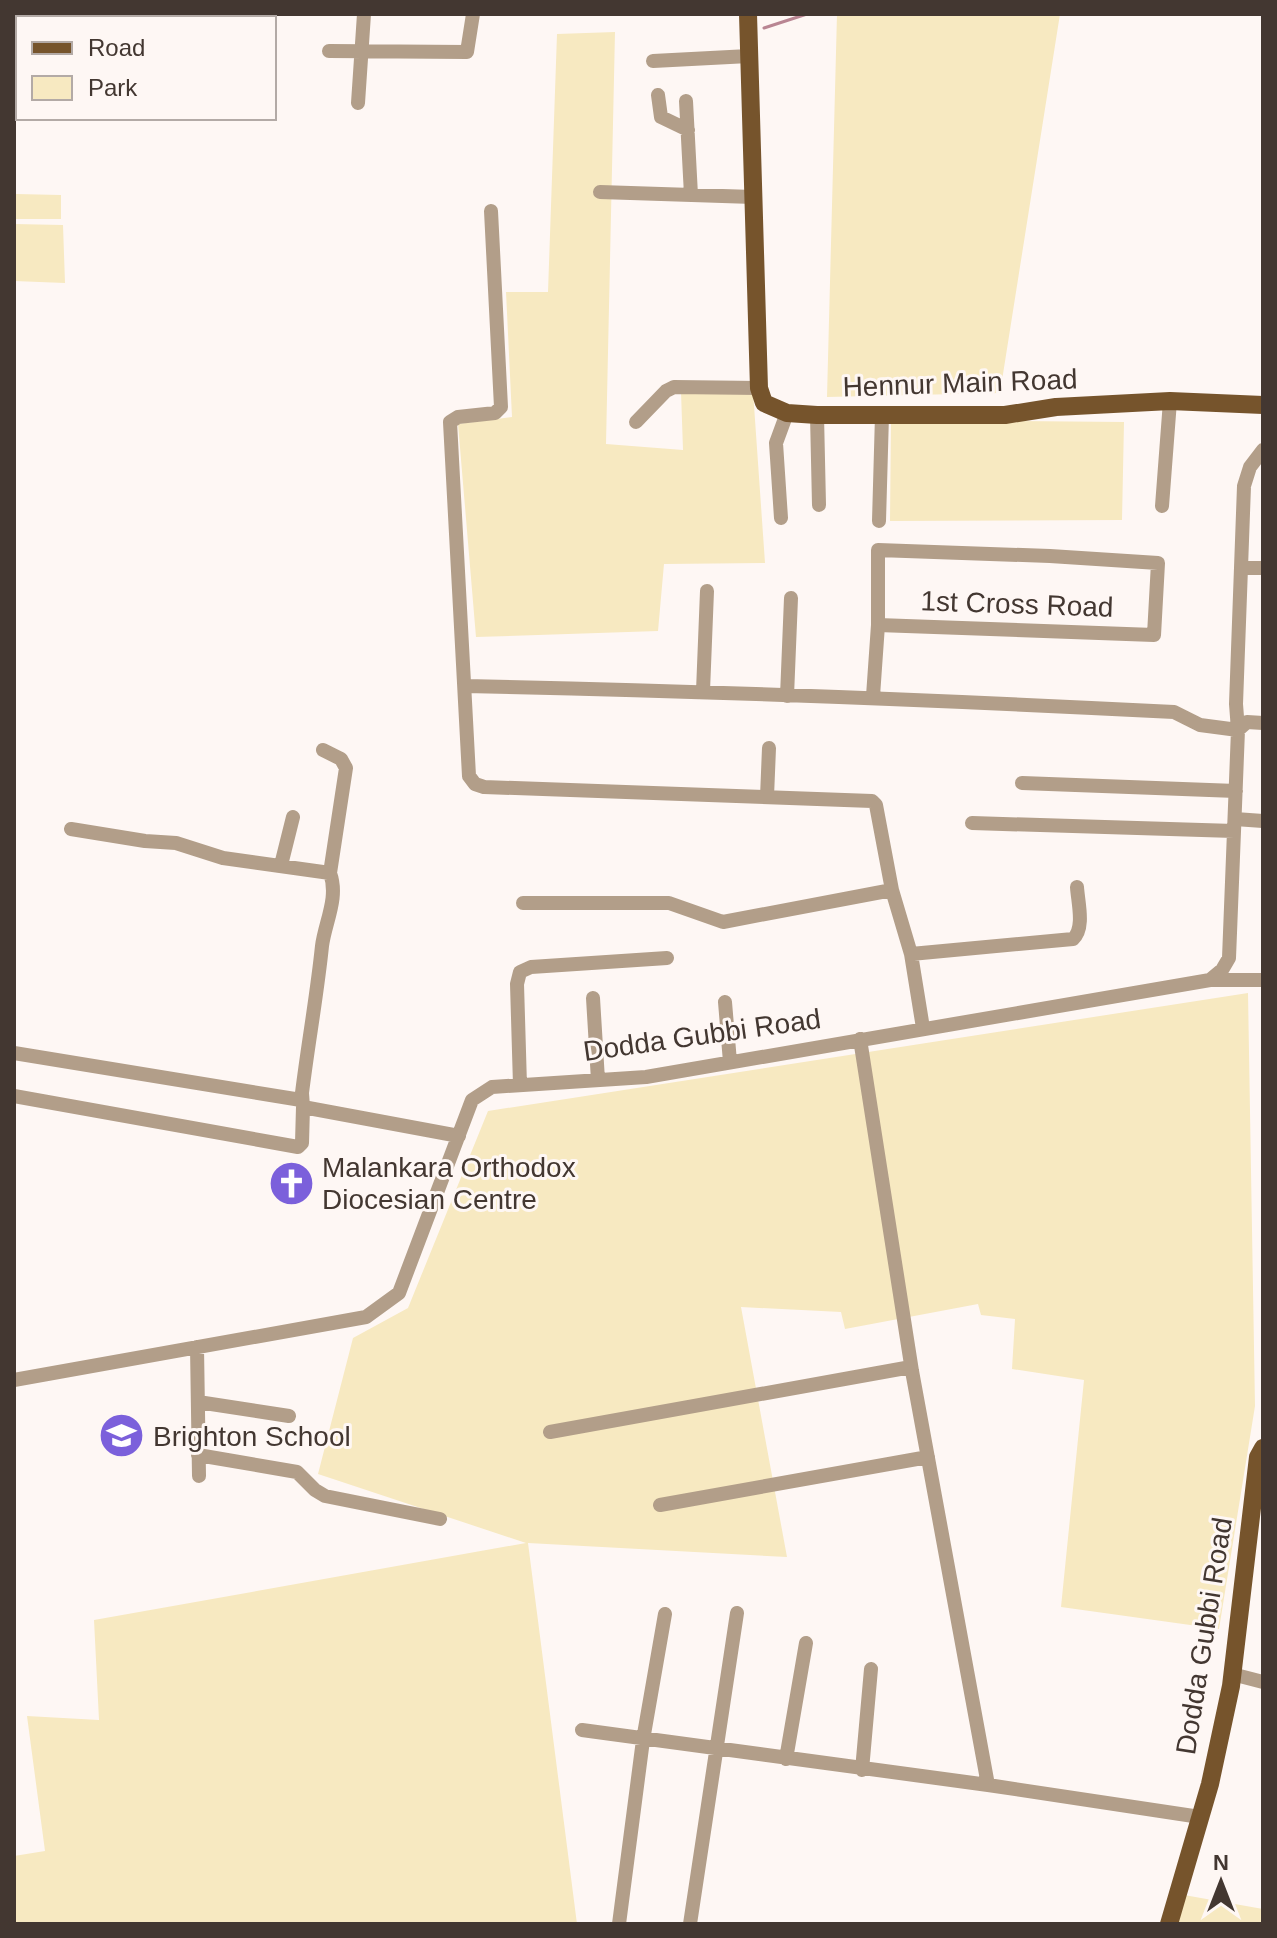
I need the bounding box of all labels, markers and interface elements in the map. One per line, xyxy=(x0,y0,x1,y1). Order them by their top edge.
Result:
legend xyxy=(16,16,276,120)
text: Road xyxy=(88,34,145,61)
text: Park xyxy=(88,74,138,101)
street label: Hennur Main Road xyxy=(842,363,1078,403)
street label: 1st Cross Road xyxy=(920,585,1114,623)
street label: Dodda Gubbi Road xyxy=(581,1003,823,1067)
place label: Malankara Orthodox Diocesian Centre xyxy=(322,1152,576,1215)
church icon: Malankara Orthodox Diocesian Centre xyxy=(267,1159,315,1207)
school or university icon: Brighton School xyxy=(98,1412,146,1460)
place label: Brighton School xyxy=(153,1421,351,1452)
street label: Dodda Gubbi Road xyxy=(1170,1515,1238,1757)
north arrow xyxy=(1181,1842,1261,1922)
text: N xyxy=(1213,1850,1229,1875)

